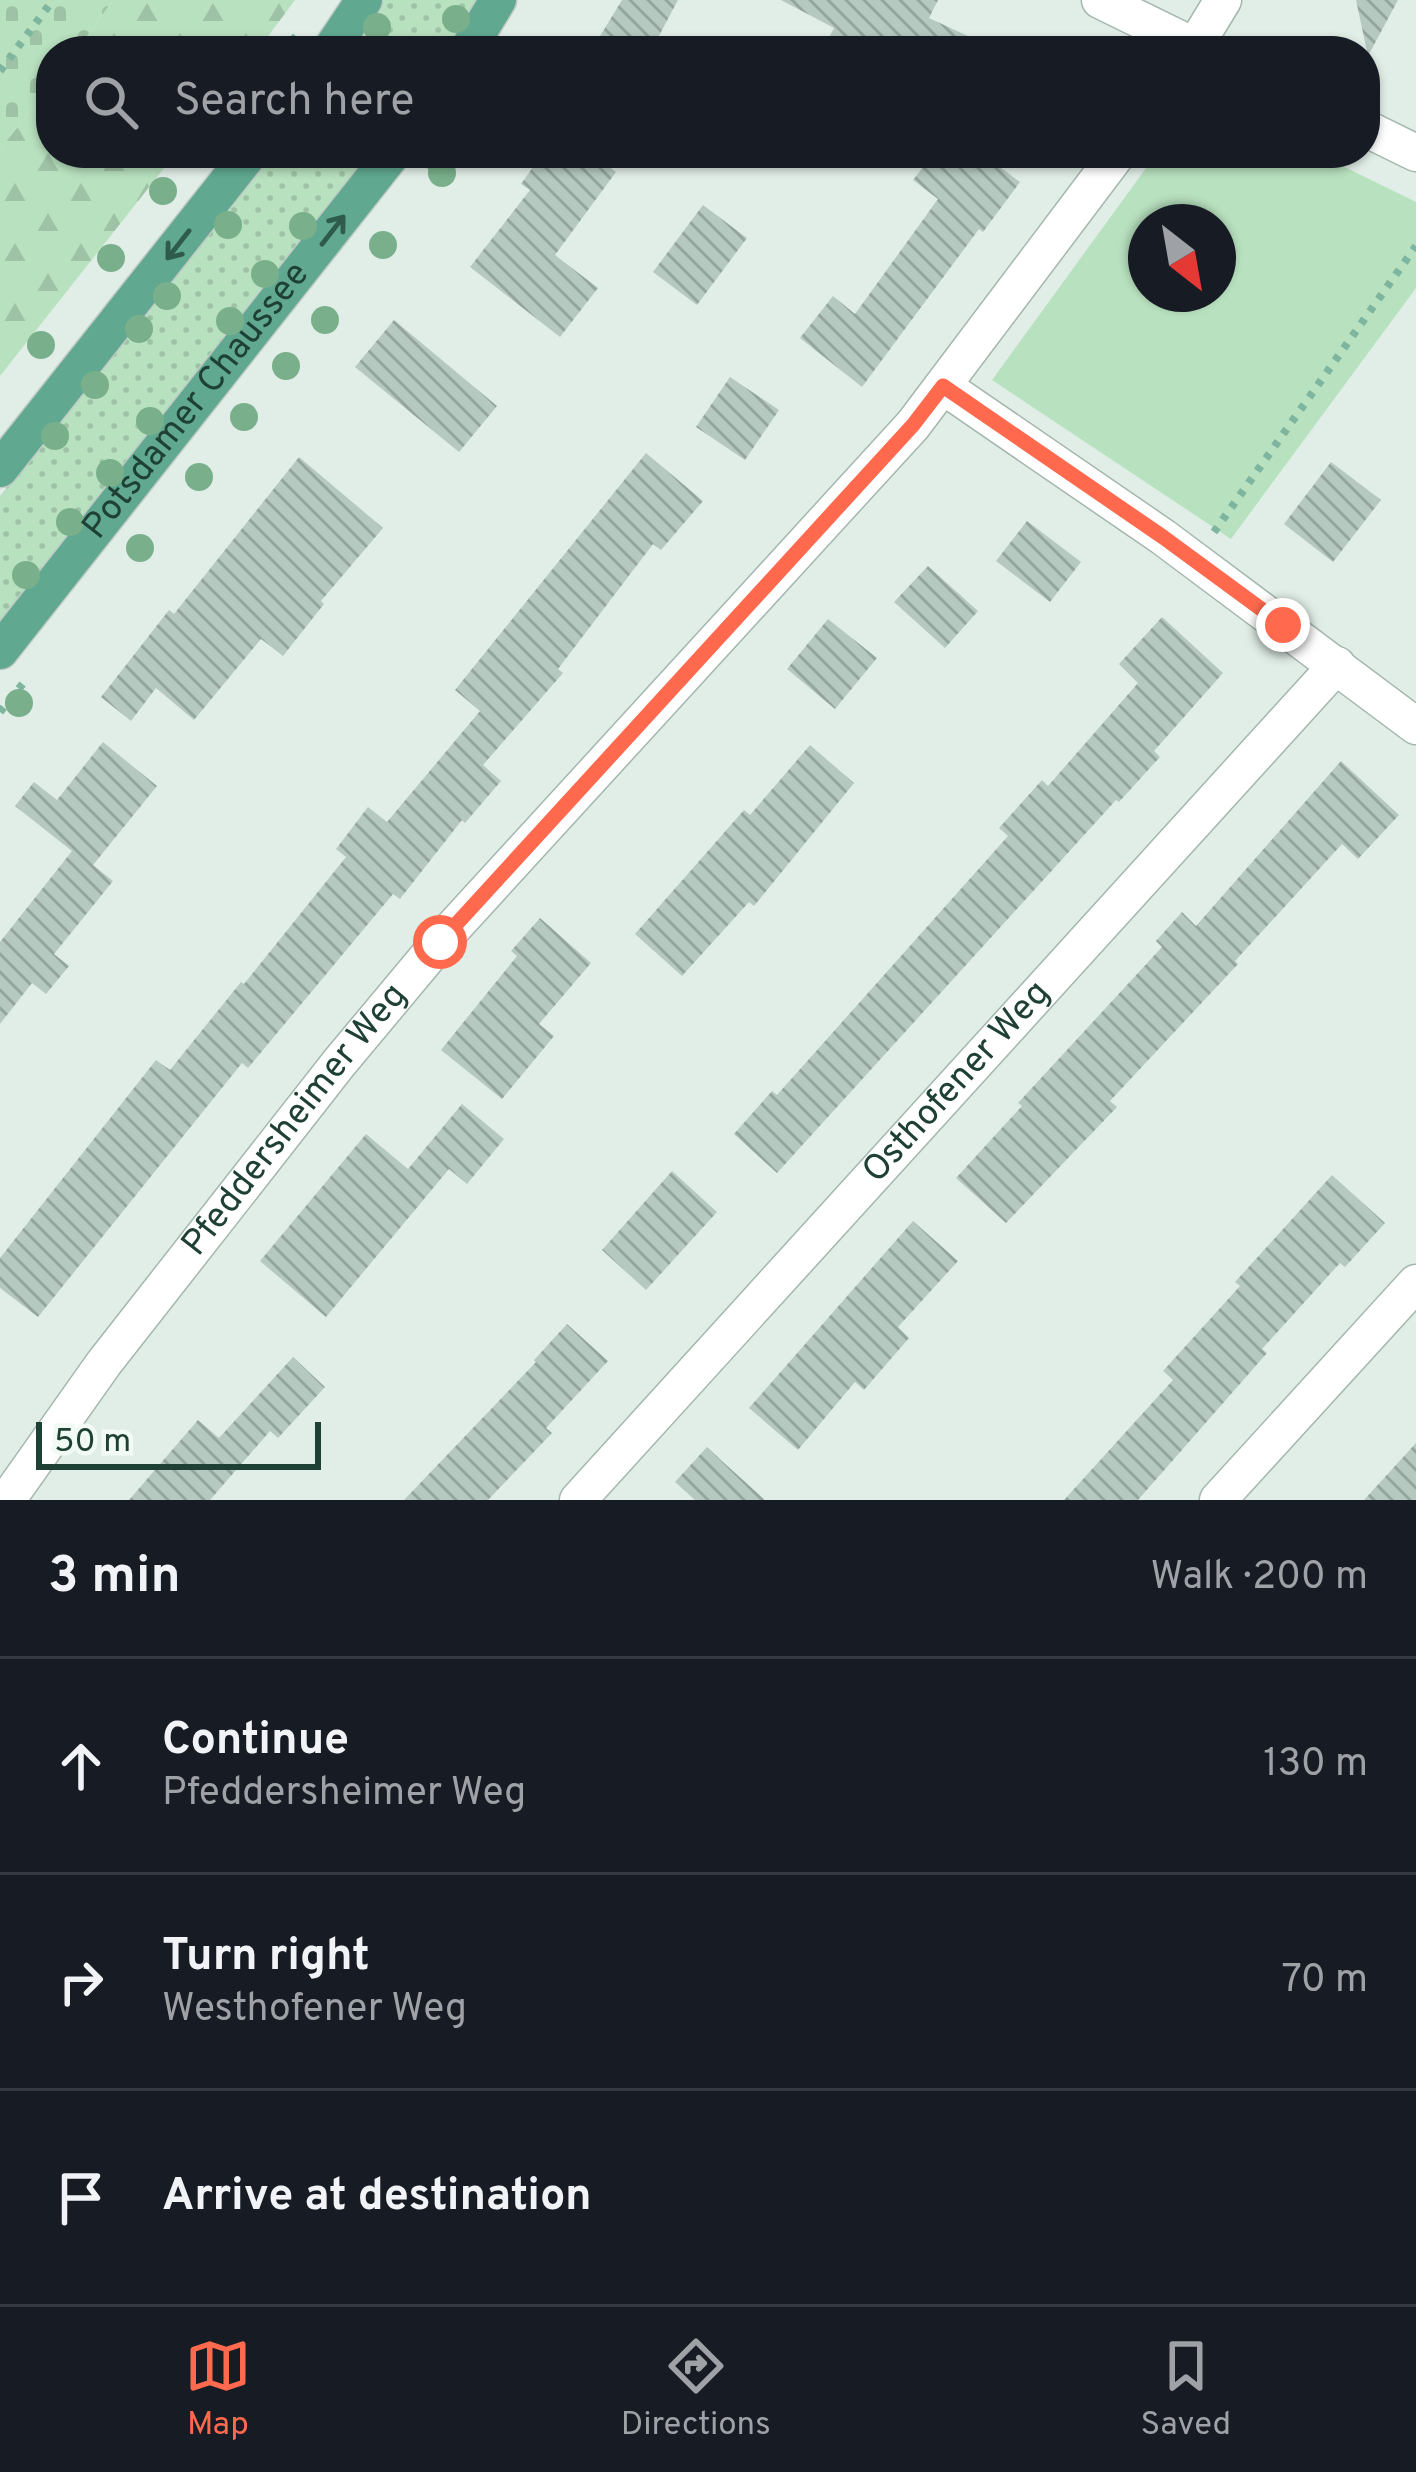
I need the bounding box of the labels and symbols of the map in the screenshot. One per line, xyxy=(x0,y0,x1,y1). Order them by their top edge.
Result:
north arrow xyxy=(1128,204,1236,312)
one-way arrow xyxy=(319,214,346,246)
one-way arrow xyxy=(165,228,192,260)
street label: Potsdamer Chaussee xyxy=(73,253,321,549)
route end xyxy=(1256,598,1310,652)
route start xyxy=(413,915,467,969)
street label: Osthofener Weg xyxy=(853,972,1061,1194)
street label: Pfeddersheimer Weg xyxy=(173,974,418,1266)
scale bar xyxy=(36,1416,321,1469)

